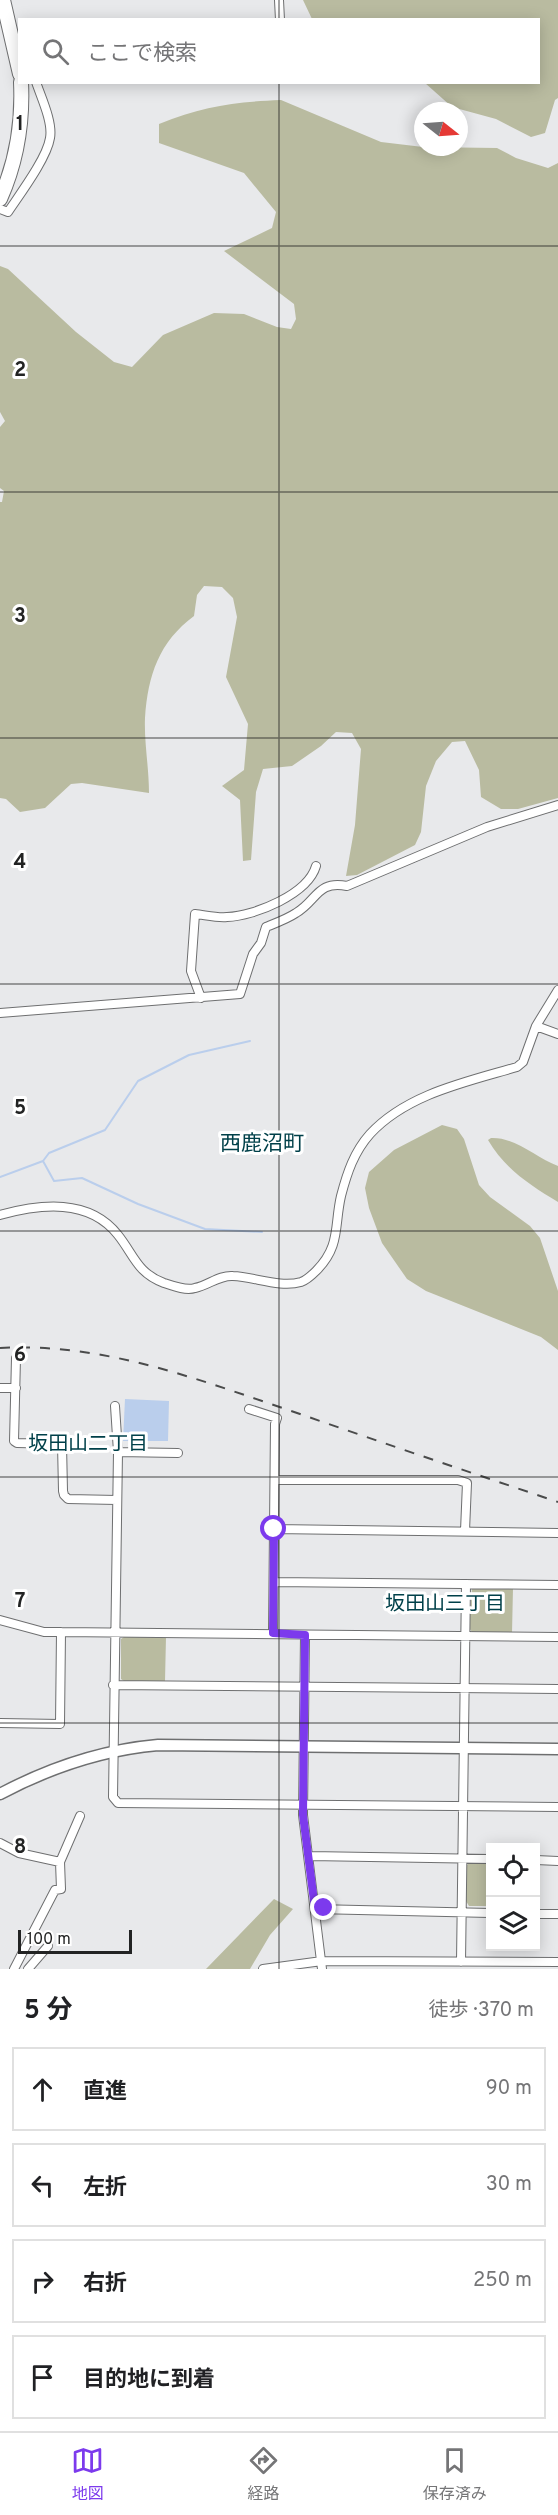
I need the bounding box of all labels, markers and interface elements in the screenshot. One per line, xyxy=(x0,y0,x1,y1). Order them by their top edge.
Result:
search box xyxy=(18,18,540,84)
icon: search xyxy=(39,35,72,68)
text: ここで検索 xyxy=(87,41,197,68)
north arrow xyxy=(414,102,468,156)
text: 1 xyxy=(16,112,24,138)
text: 2 xyxy=(14,358,26,384)
text: 3 xyxy=(14,604,26,630)
text: 4 xyxy=(14,850,26,876)
text: 5 xyxy=(14,1096,26,1122)
district label: 西鹿沼町 xyxy=(220,1131,304,1158)
text: 6 xyxy=(14,1343,26,1369)
district label: 坂田山二丁目 xyxy=(28,1432,148,1458)
route start xyxy=(260,1515,286,1541)
text: 7 xyxy=(15,1589,25,1615)
district label: 坂田山三丁目 xyxy=(385,1592,505,1618)
text: 8 xyxy=(14,1835,26,1861)
map controls xyxy=(486,1843,540,1951)
button: locate xyxy=(486,1843,540,1897)
route end xyxy=(310,1894,336,1920)
button: layers xyxy=(486,1897,540,1951)
scale bar xyxy=(18,1927,132,1954)
text: 100 m xyxy=(27,1930,71,1950)
text: 5 分 xyxy=(24,1995,72,2028)
text: 徒歩 · 370 m xyxy=(428,1998,534,2024)
icon: ahead xyxy=(26,2073,59,2106)
text: 90 m xyxy=(486,2076,532,2102)
text: 直進 xyxy=(83,2079,127,2106)
icon: left xyxy=(26,2169,59,2202)
text: 30 m xyxy=(486,2172,532,2198)
text: 左折 xyxy=(83,2175,127,2202)
icon: right xyxy=(26,2265,59,2298)
text: 250 m xyxy=(473,2268,532,2294)
text: 右折 xyxy=(83,2271,127,2298)
icon: arrive xyxy=(26,2361,59,2394)
text: 目的地に到着 xyxy=(83,2367,215,2394)
tab: 地図 xyxy=(71,2444,104,2505)
tab: 経路 xyxy=(247,2444,280,2505)
tab: 保存済み xyxy=(423,2444,487,2505)

